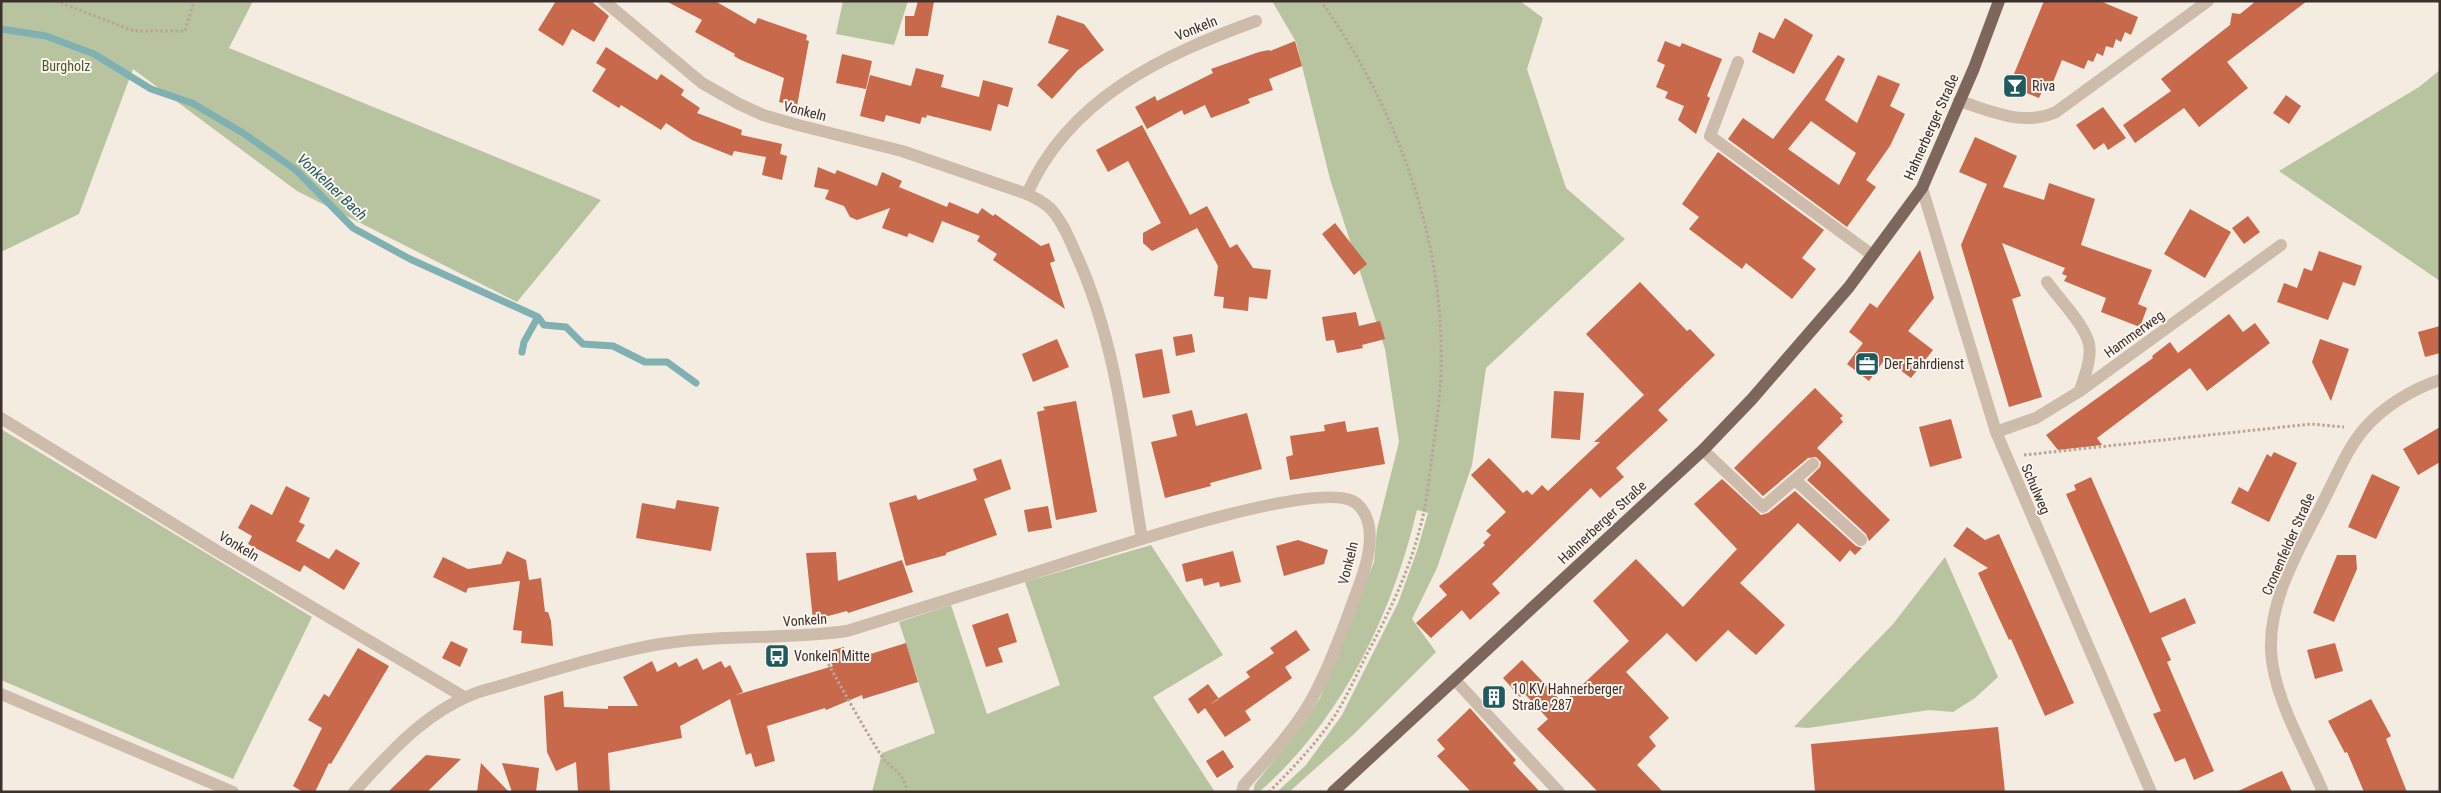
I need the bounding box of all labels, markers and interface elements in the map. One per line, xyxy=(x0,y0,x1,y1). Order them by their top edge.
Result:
street label: Vonkeln xyxy=(1173,12,1219,44)
park label: Burgholz xyxy=(42,58,90,74)
street label: Hahnerberger Straße xyxy=(1900,71,1962,182)
bar icon: Riva xyxy=(2002,73,2028,99)
place label: Riva xyxy=(2032,78,2055,94)
street label: Vonkeln xyxy=(782,98,828,124)
water label: Vonkelner Bach xyxy=(293,150,371,224)
street label: Hammerweg xyxy=(2101,307,2167,361)
office icon: Der Fahrdienst xyxy=(1854,351,1880,377)
place label: Der Fahrdienst xyxy=(1884,356,1964,372)
street label: Schulweg xyxy=(2018,461,2054,517)
street label: Hahnerberger Straße xyxy=(1555,477,1650,567)
street label: Cronenfelder Straße xyxy=(2258,490,2318,598)
street label: Vonkeln xyxy=(216,528,262,564)
street label: Vonkeln xyxy=(1335,540,1361,586)
street label: Vonkeln xyxy=(782,610,828,630)
bus stop icon: Vonkeln Mitte xyxy=(764,643,790,669)
place label: Vonkeln Mitte xyxy=(794,648,870,664)
place label: 10 KV Hahnerberger Straße 287 xyxy=(1512,681,1623,713)
building icon: 10 KV Hahnerberger Straße 287 xyxy=(1481,684,1507,710)

